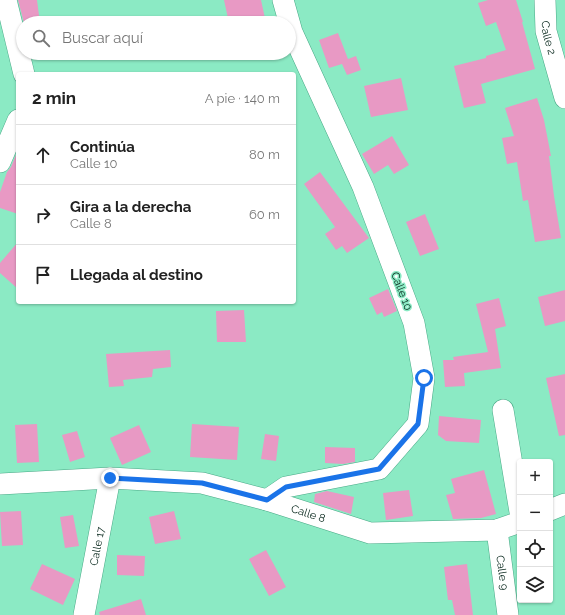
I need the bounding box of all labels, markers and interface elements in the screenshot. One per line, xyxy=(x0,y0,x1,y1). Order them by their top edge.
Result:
search box xyxy=(16,16,296,60)
street label: Calle 2 xyxy=(539,21,558,57)
icon: search xyxy=(30,27,52,49)
text: Buscar aquí xyxy=(62,29,143,47)
text: 2 min xyxy=(32,88,76,108)
text: A pie · 140 m xyxy=(205,91,280,106)
text: Continúa xyxy=(70,138,135,156)
icon: ahead xyxy=(32,144,54,166)
text: 80 m xyxy=(249,147,280,162)
text: Calle 10 xyxy=(70,156,118,171)
text: Gira a la derecha xyxy=(70,198,191,216)
icon: right xyxy=(32,204,54,226)
text: 60 m xyxy=(249,207,280,222)
text: Calle 8 xyxy=(70,216,112,231)
icon: arrive xyxy=(32,264,54,286)
text: Llegada al destino xyxy=(70,266,203,284)
street label: Calle 10 xyxy=(388,270,415,313)
route start xyxy=(415,369,433,387)
map controls xyxy=(517,459,553,603)
button: + xyxy=(517,459,553,495)
route end xyxy=(101,469,119,487)
button: − xyxy=(517,495,553,531)
street label: Calle 8 xyxy=(289,502,327,525)
street label: Calle 17 xyxy=(87,526,108,567)
button: locate xyxy=(517,531,553,567)
street label: Calle 9 xyxy=(493,554,511,591)
button: layers xyxy=(517,567,553,603)

